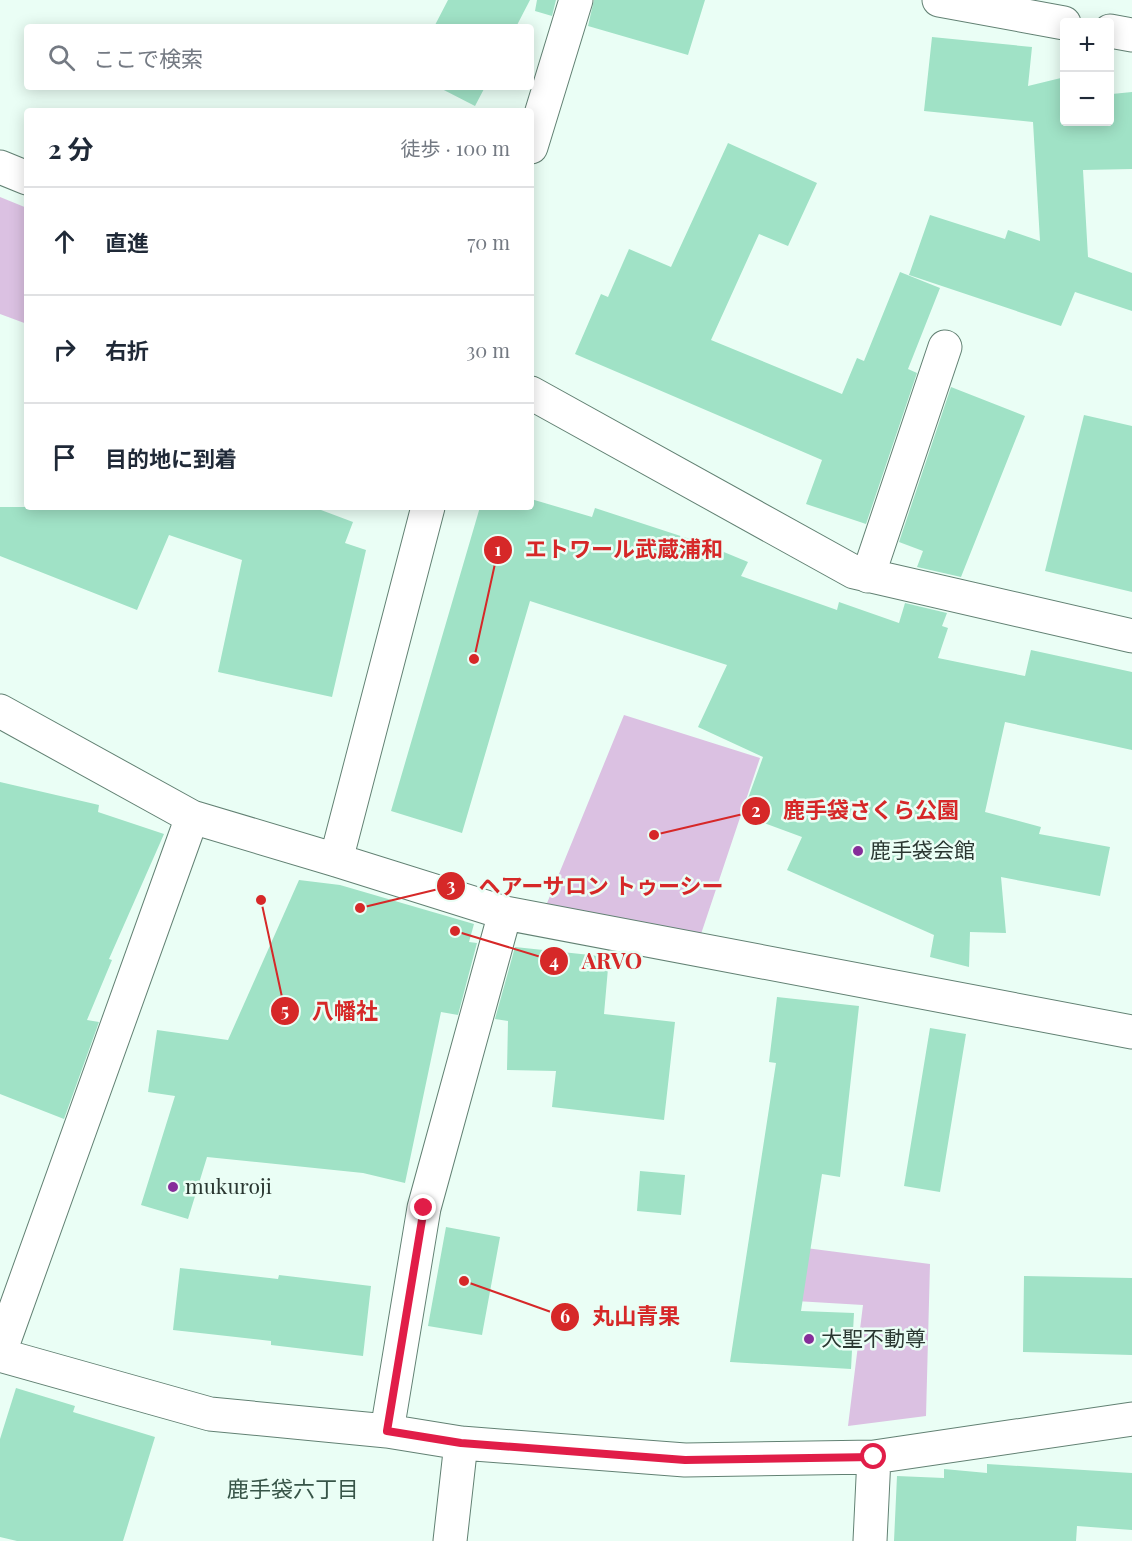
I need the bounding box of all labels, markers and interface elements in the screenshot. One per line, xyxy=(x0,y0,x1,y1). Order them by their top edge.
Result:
map controls xyxy=(1060,18,1114,126)
button: + xyxy=(1060,18,1114,72)
search box xyxy=(24,24,534,90)
icon: search xyxy=(45,41,78,74)
text: ここで検索 xyxy=(93,43,203,73)
button: − xyxy=(1060,72,1114,126)
text: 2 分 xyxy=(48,131,93,166)
text: 徒歩 · 100 m xyxy=(401,134,510,161)
icon: ahead xyxy=(48,225,81,258)
text: 直進 xyxy=(105,227,149,257)
text: 70 m xyxy=(467,228,510,255)
icon: right xyxy=(48,333,81,366)
text: 右折 xyxy=(105,335,149,365)
text: 30 m xyxy=(466,336,510,363)
icon: arrive xyxy=(48,441,81,474)
text: 目的地に到着 xyxy=(105,443,237,473)
callout: エトワール武蔵浦和 xyxy=(483,530,735,570)
text: エトワール武蔵浦和 xyxy=(525,533,723,563)
text: 1 xyxy=(495,537,502,561)
callout: 鹿手袋さくら公園 xyxy=(741,791,971,831)
text: 鹿手袋さくら公園 xyxy=(783,794,959,824)
text: 2 xyxy=(751,798,761,822)
place label: 鹿手袋会館 xyxy=(870,835,975,863)
marker: 鹿手袋会館 xyxy=(851,844,865,858)
callout: ヘアーサロン トゥーシー xyxy=(436,866,736,906)
text: ヘアーサロン トゥーシー xyxy=(479,870,723,900)
text: 3 xyxy=(447,873,456,897)
callout: ARVO xyxy=(539,941,654,981)
text: ARVO xyxy=(581,945,642,975)
text: 4 xyxy=(549,949,559,973)
callout: 八幡社 xyxy=(270,991,390,1031)
text: 八幡社 xyxy=(312,995,378,1025)
text: 5 xyxy=(281,998,289,1022)
place label: mukuroji xyxy=(185,1171,272,1199)
marker: mukuroji xyxy=(166,1180,180,1194)
route end xyxy=(410,1194,436,1220)
callout: 丸山青果 xyxy=(550,1297,692,1337)
text: 丸山青果 xyxy=(592,1300,680,1330)
text: 6 xyxy=(560,1304,570,1328)
place label: 大聖不動尊 xyxy=(821,1323,926,1351)
marker: 大聖不動尊 xyxy=(802,1332,816,1346)
route start xyxy=(860,1443,886,1469)
district label: 鹿手袋六丁目 xyxy=(227,1473,359,1503)

